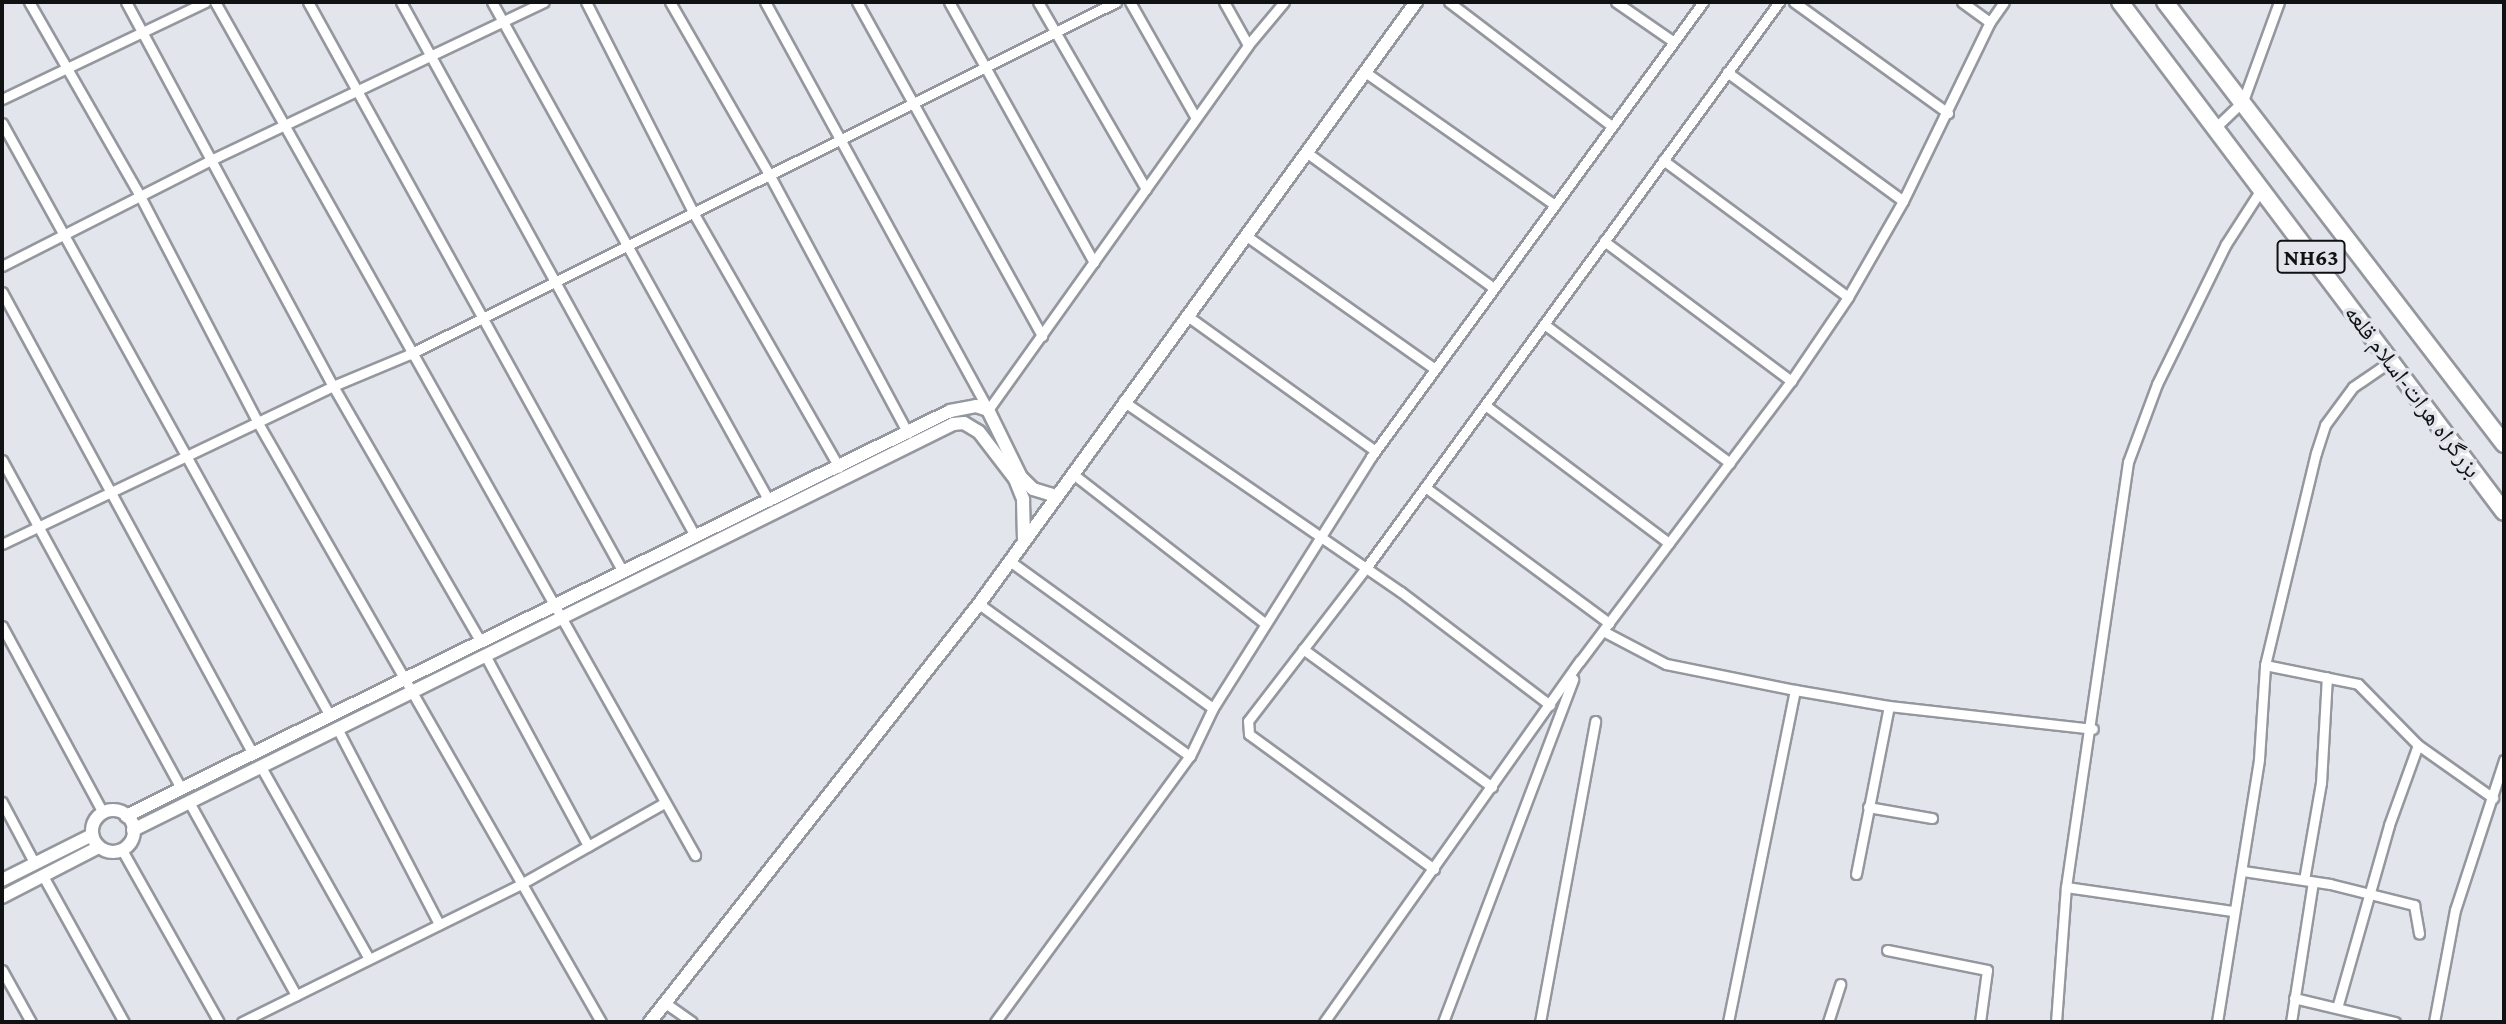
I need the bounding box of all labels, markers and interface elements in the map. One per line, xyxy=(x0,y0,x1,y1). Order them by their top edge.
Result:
road number: NH63 xyxy=(2276,238,2346,276)
street label: بزرگراه هرات-اسلام قلعه xyxy=(2339,299,2487,483)

